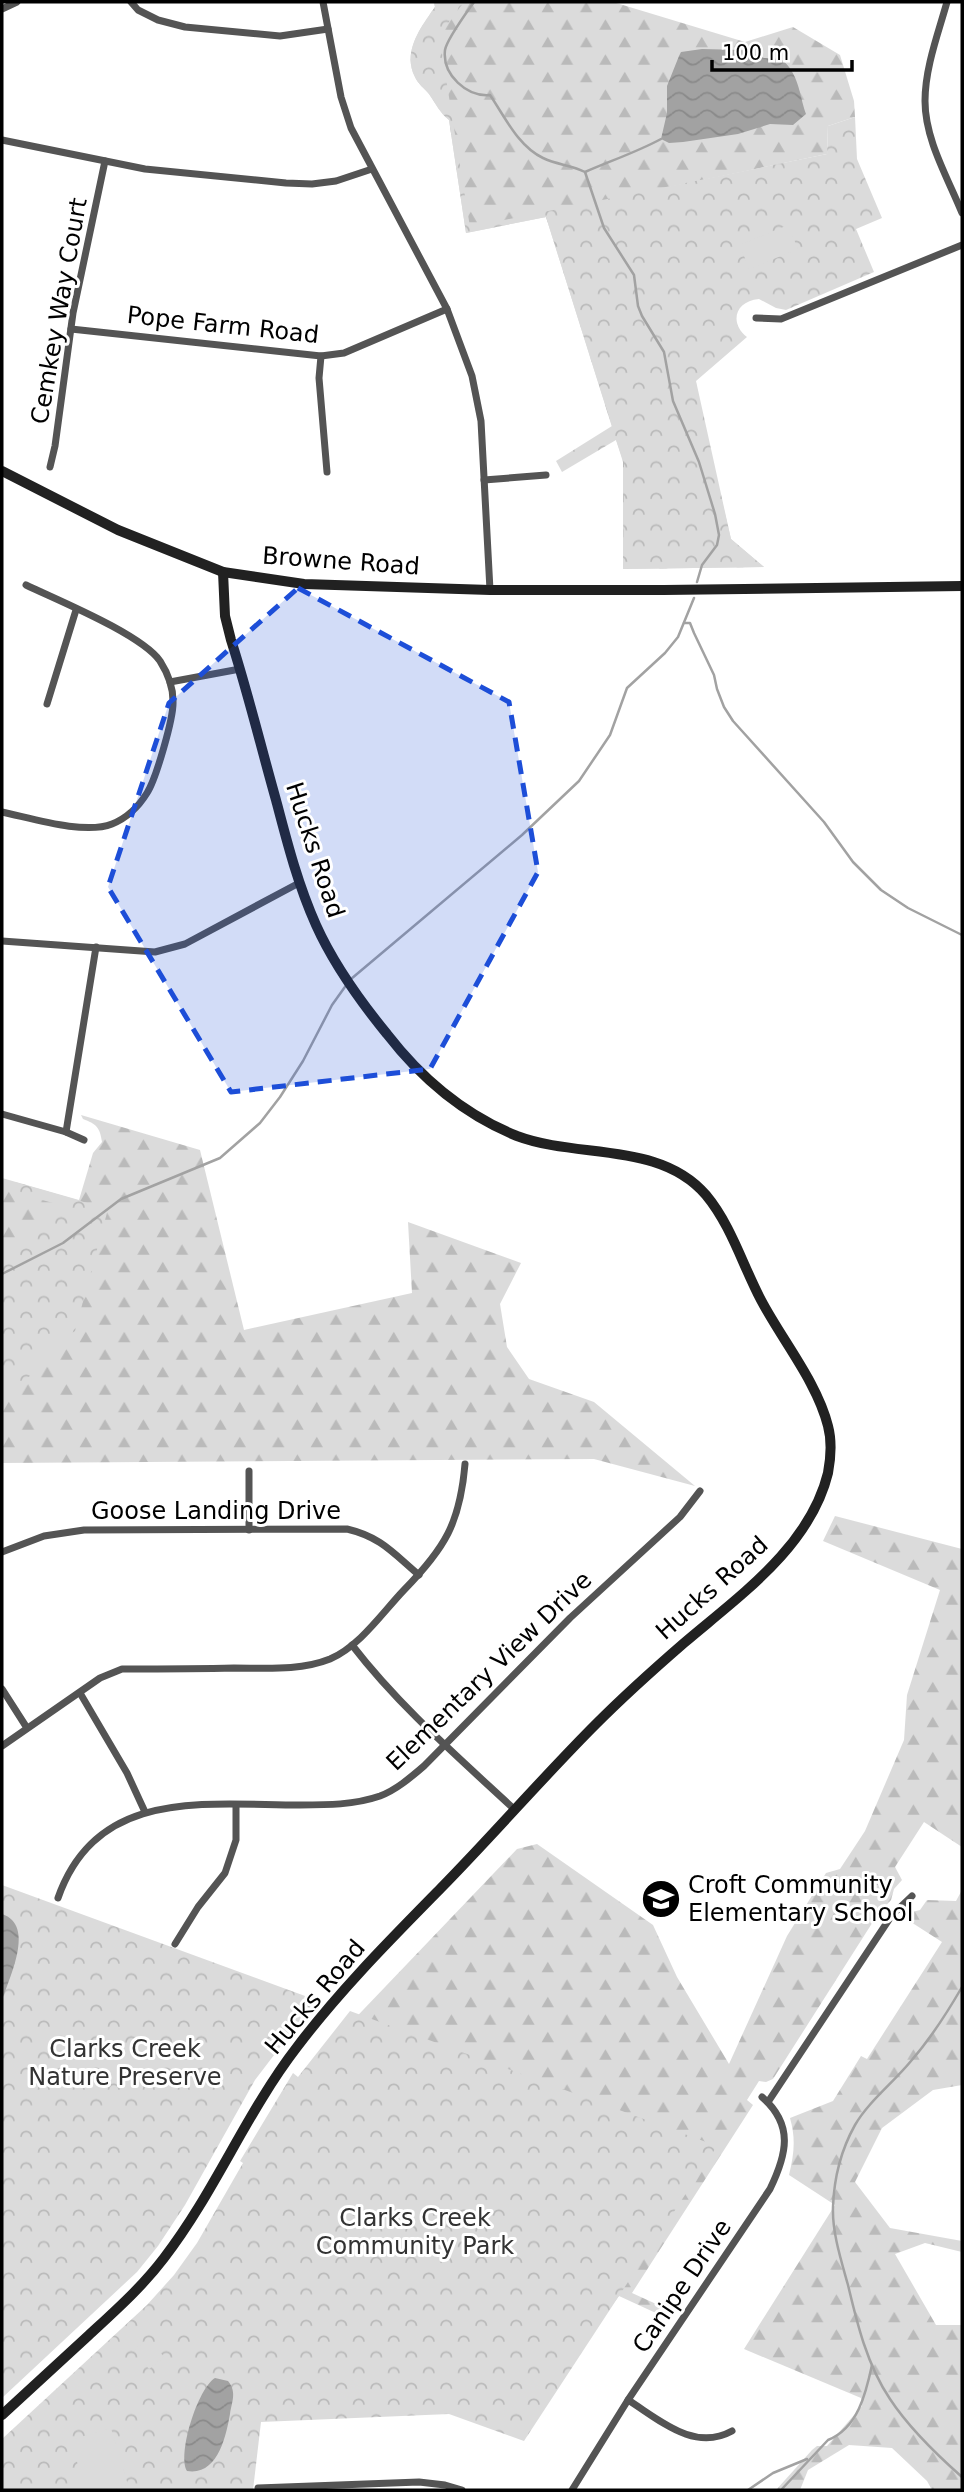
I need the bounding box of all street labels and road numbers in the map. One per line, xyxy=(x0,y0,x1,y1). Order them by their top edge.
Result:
street label: Cemkey Way Court xyxy=(25,196,93,426)
street label: Pope Farm Road xyxy=(126,301,320,349)
street label: Browne Road xyxy=(261,542,421,580)
street label: Hucks Road xyxy=(280,779,350,921)
street label: Goose Landing Drive xyxy=(91,1497,341,1525)
street label: Hucks Road xyxy=(650,1531,774,1645)
street label: Elementary View Drive xyxy=(381,1566,597,1776)
street label: Hucks Road xyxy=(259,1934,371,2060)
street label: Canipe Drive xyxy=(627,2214,737,2358)

